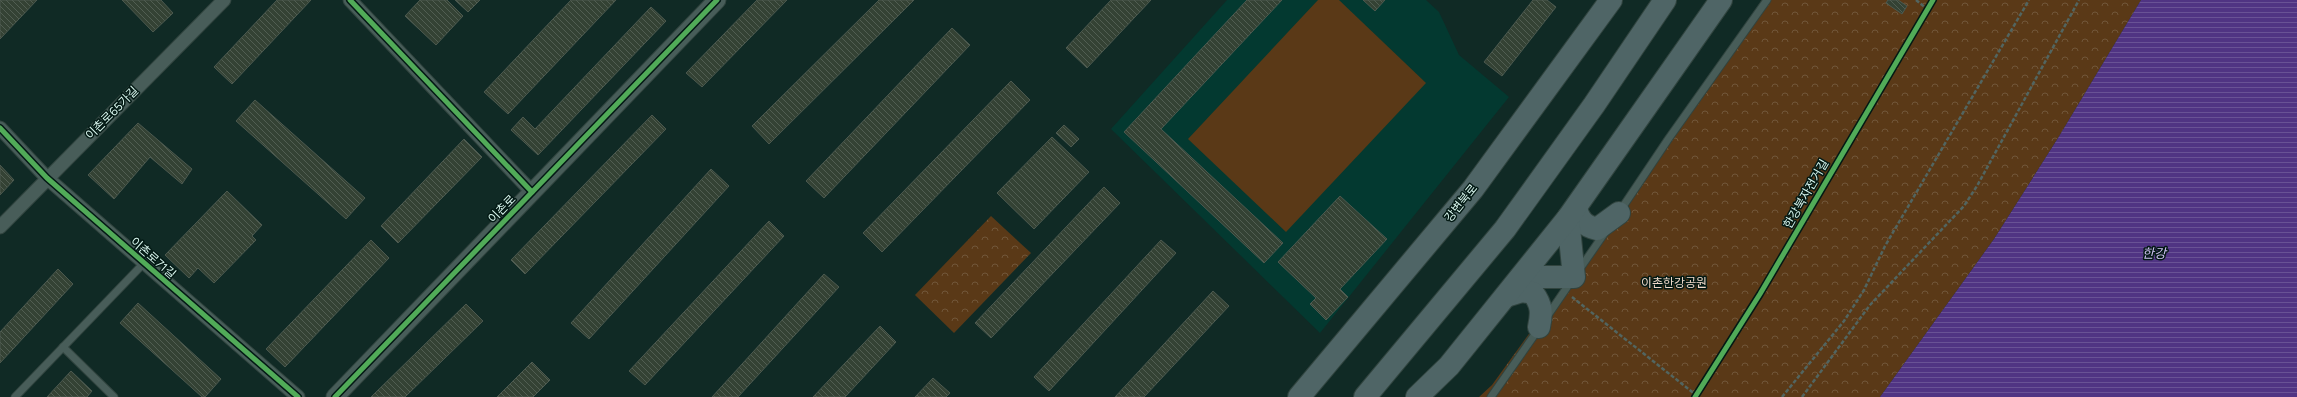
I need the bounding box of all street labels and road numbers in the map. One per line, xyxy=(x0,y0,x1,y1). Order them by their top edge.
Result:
street label: 이촌로65가길 xyxy=(83,84,141,142)
street label: 한강북자전거길 xyxy=(1781,157,1831,231)
street label: 강변북로 xyxy=(1442,181,1480,225)
street label: 이촌로 xyxy=(485,192,519,226)
street label: 이촌로71길 xyxy=(127,234,179,282)

